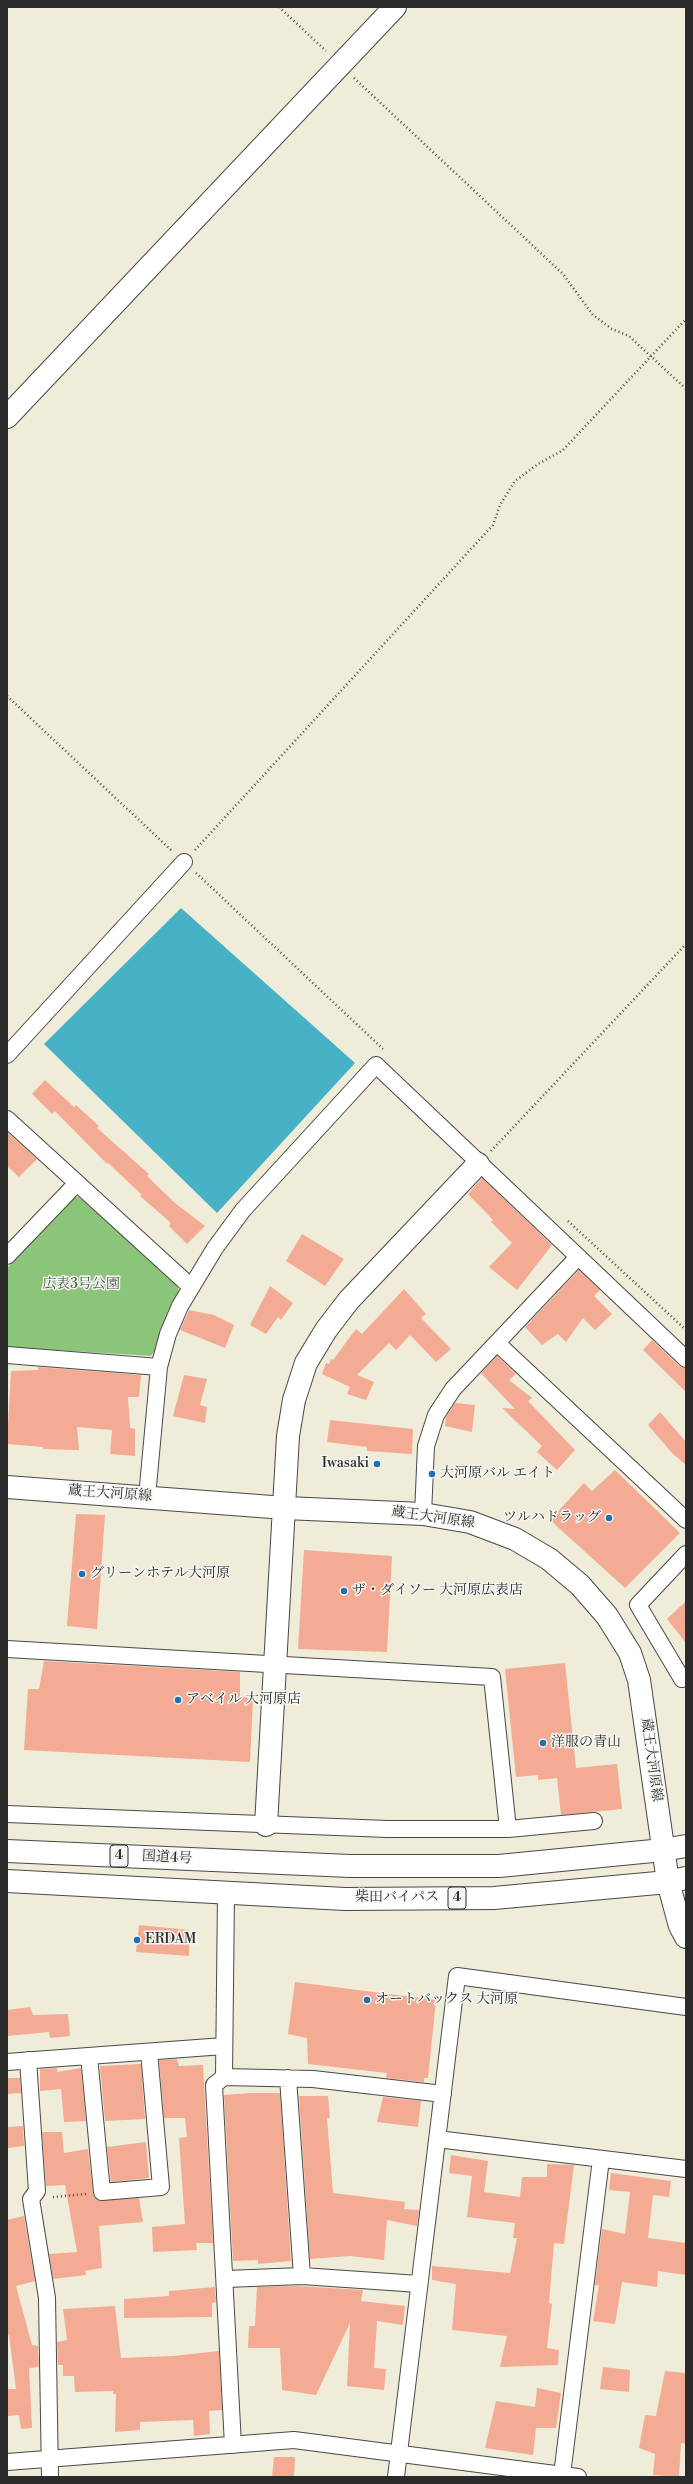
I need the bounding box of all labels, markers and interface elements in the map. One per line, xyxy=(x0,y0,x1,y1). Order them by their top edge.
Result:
park label: 広表3号公園 xyxy=(42,1277,120,1293)
place label: Iwasaki xyxy=(322,1456,369,1472)
marker: Iwasaki xyxy=(372,1459,382,1469)
place label: 大河原バル エイト xyxy=(440,1466,555,1482)
marker: 大河原バル エイト xyxy=(427,1469,437,1479)
street label: 蔵王大河原線 xyxy=(68,1483,152,1505)
street label: 蔵王大河原線 xyxy=(390,1504,476,1532)
place label: ツルハドラッグ xyxy=(503,1510,601,1526)
marker: ツルハドラッグ xyxy=(604,1513,614,1523)
place label: グリーンホテル大河原 xyxy=(90,1566,230,1582)
marker: グリーンホテル大河原 xyxy=(77,1569,87,1579)
place label: ザ・ダイソー 大河原広表店 xyxy=(352,1583,523,1599)
marker: ザ・ダイソー 大河原広表店 xyxy=(339,1586,349,1596)
place label: アベイル 大河原店 xyxy=(186,1692,301,1708)
marker: アベイル 大河原店 xyxy=(173,1695,183,1705)
street label: 蔵王大河原線 xyxy=(637,1717,665,1803)
place label: 洋服の青山 xyxy=(551,1735,621,1751)
marker: 洋服の青山 xyxy=(538,1738,548,1748)
road number: 4 xyxy=(110,1845,128,1867)
street label: 国道4号 xyxy=(141,1848,193,1868)
road number: 4 xyxy=(448,1887,466,1909)
street label: 柴田バイパス xyxy=(355,1890,439,1906)
place label: ERDAM xyxy=(145,1932,196,1948)
marker: ERDAM xyxy=(132,1935,142,1945)
place label: オートバックス 大河原 xyxy=(375,1992,518,2008)
marker: オートバックス 大河原 xyxy=(362,1995,372,2005)

